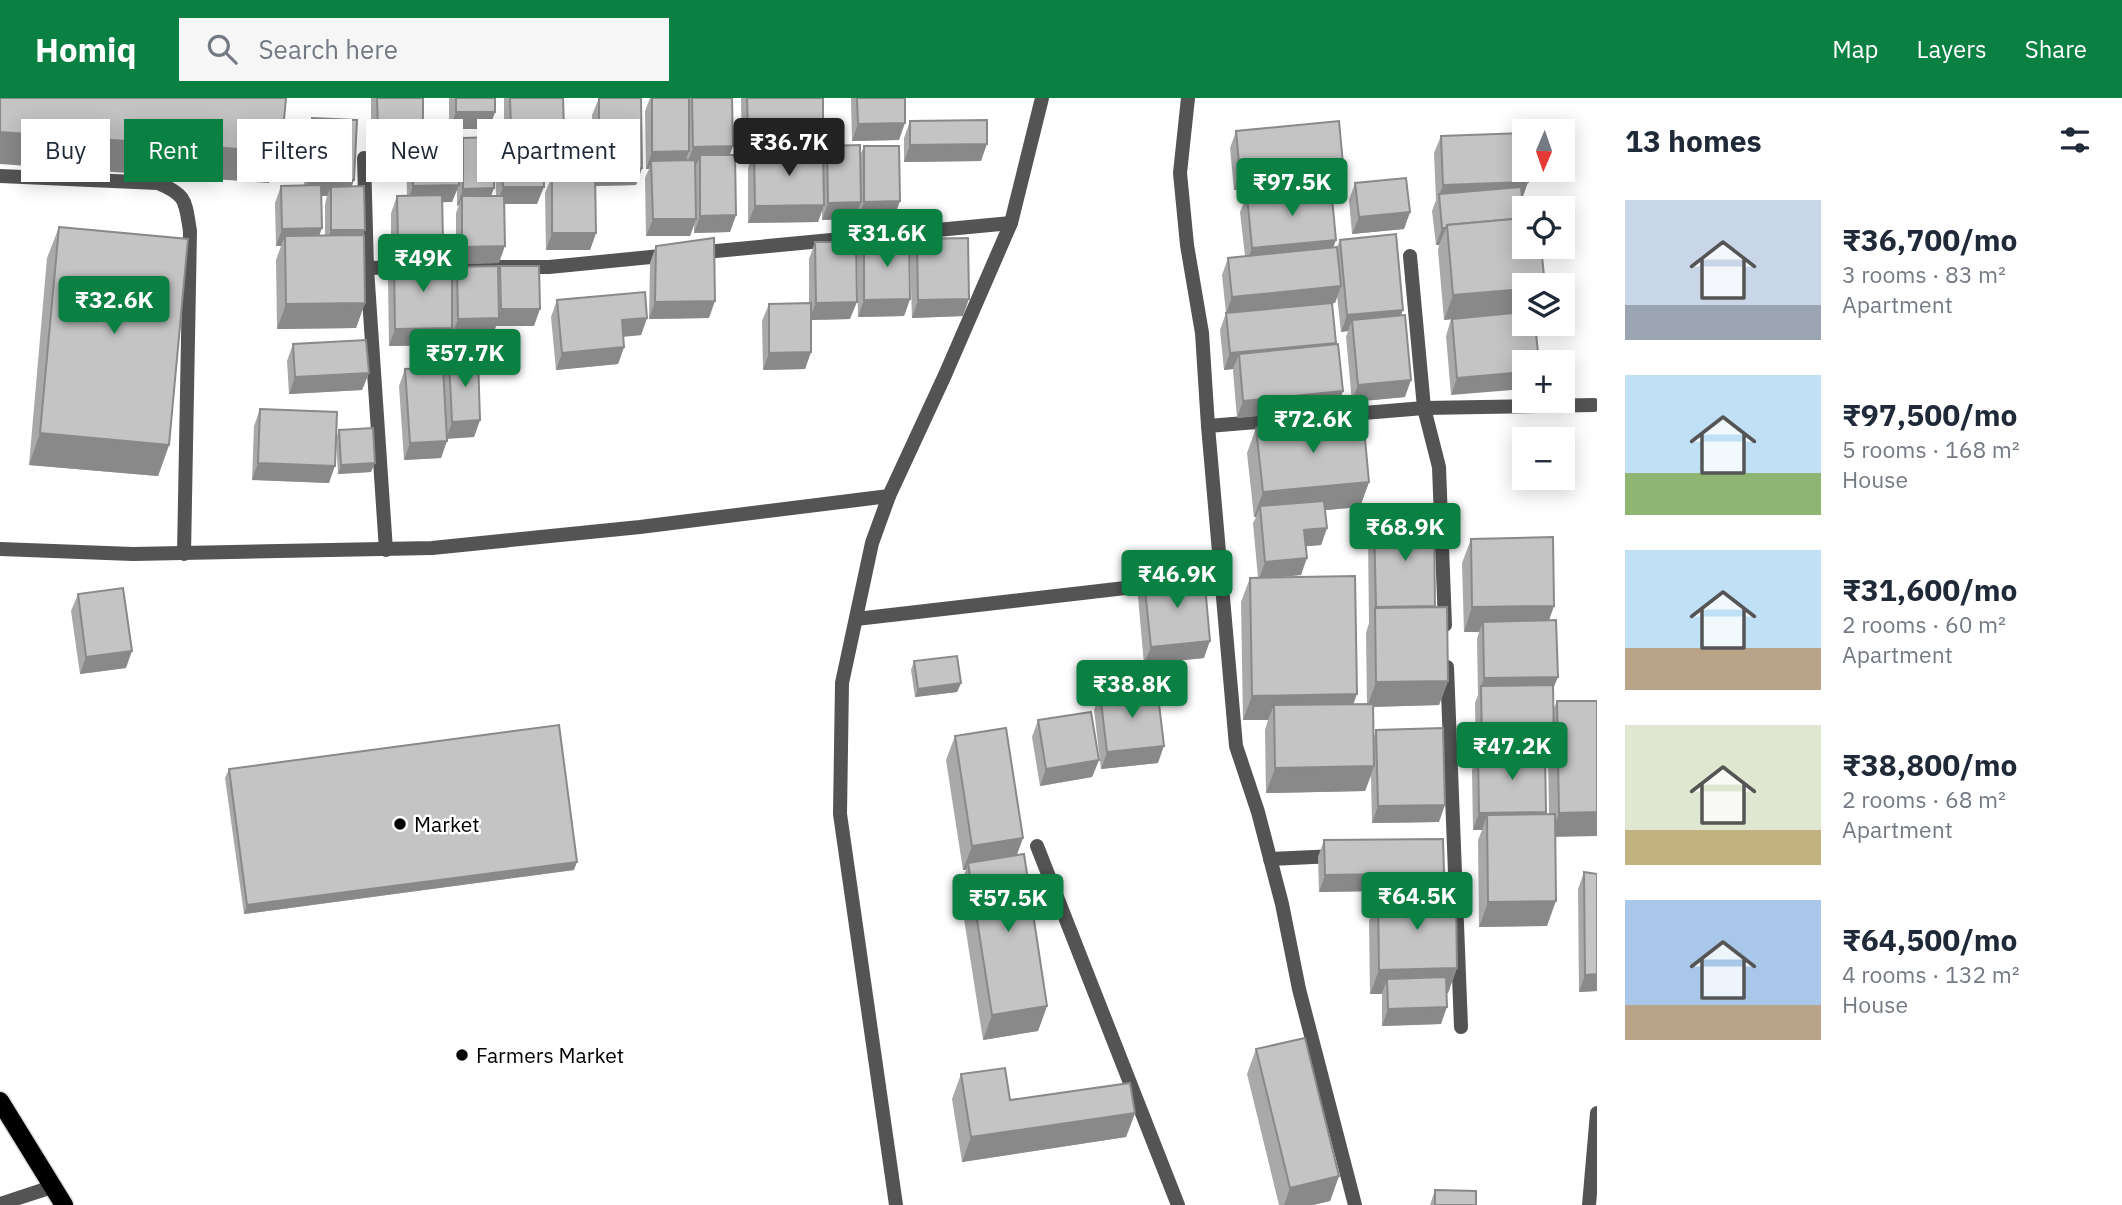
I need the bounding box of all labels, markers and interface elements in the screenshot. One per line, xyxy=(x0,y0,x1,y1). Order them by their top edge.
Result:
search box xyxy=(179,18,669,81)
text: Homiq xyxy=(35,28,137,71)
icon: search xyxy=(203,30,241,68)
text: Search here xyxy=(259,32,398,66)
text: Map xyxy=(1832,33,1879,65)
text: Layers xyxy=(1917,33,1987,65)
text: Share xyxy=(2025,33,2087,65)
pin: ₹36.7K xyxy=(732,118,846,178)
chip: Buy xyxy=(21,119,110,182)
chip: Rent xyxy=(124,119,223,182)
chip: Filters xyxy=(237,119,352,182)
chip: New xyxy=(366,119,463,182)
chip: Apartment xyxy=(477,119,640,182)
north arrow xyxy=(1512,119,1575,182)
map controls xyxy=(1512,119,1575,490)
text: 13 homes xyxy=(1625,121,1762,160)
icon: filters xyxy=(2056,121,2094,159)
text: ₹36.7K xyxy=(749,126,829,156)
pin: ₹97.5K xyxy=(1235,158,1349,218)
text: ₹97.5K xyxy=(1252,166,1332,196)
button: locate xyxy=(1512,196,1575,259)
pin: ₹31.6K xyxy=(830,209,944,269)
text: ₹31.6K xyxy=(847,217,927,247)
text: ₹36,700/mo xyxy=(1842,220,2017,259)
icon: home xyxy=(1681,228,1765,312)
pin: ₹49K xyxy=(382,234,464,294)
text: ₹49K xyxy=(394,242,452,272)
text: 3 rooms · 83 m² xyxy=(1842,259,2006,289)
button: layers xyxy=(1512,273,1575,336)
pin: ₹32.6K xyxy=(57,276,171,336)
text: ₹32.6K xyxy=(74,284,154,314)
text: Apartment xyxy=(1842,289,1953,319)
pin: ₹57.7K xyxy=(408,330,522,389)
text: ₹57.7K xyxy=(425,337,505,367)
button: + xyxy=(1512,350,1575,413)
text: ₹97,500/mo xyxy=(1842,395,2017,434)
pin: ₹72.6K xyxy=(1256,396,1370,455)
text: ₹72.6K xyxy=(1273,403,1353,433)
icon: home xyxy=(1681,403,1765,487)
button: − xyxy=(1512,427,1575,490)
text: 5 rooms · 168 m² xyxy=(1842,434,2020,464)
text: House xyxy=(1842,464,1908,494)
pin: ₹68.9K xyxy=(1348,504,1462,563)
text: ₹68.9K xyxy=(1365,511,1445,541)
pin: ₹46.9K xyxy=(1120,550,1234,610)
text: ₹46.9K xyxy=(1137,558,1217,588)
text: ₹31,600/mo xyxy=(1842,570,2017,609)
icon: home xyxy=(1681,578,1765,662)
text: 2 rooms · 60 m² xyxy=(1842,609,2006,639)
text: Apartment xyxy=(1842,639,1953,669)
pin: ₹38.8K xyxy=(1075,660,1189,720)
text: ₹38.8K xyxy=(1092,668,1172,698)
pin: ₹47.2K xyxy=(1455,722,1569,782)
text: ₹47.2K xyxy=(1472,730,1552,760)
text: ₹38,800/mo xyxy=(1842,745,2017,784)
icon: home xyxy=(1681,753,1765,837)
text: 2 rooms · 68 m² xyxy=(1842,784,2006,814)
place label: Market xyxy=(414,810,480,838)
text: Apartment xyxy=(1842,814,1953,844)
marker: Market xyxy=(392,816,408,832)
pin: ₹64.5K xyxy=(1360,872,1474,932)
pin: ₹57.5K xyxy=(951,874,1065,934)
text: ₹64.5K xyxy=(1377,880,1457,910)
text: ₹57.5K xyxy=(968,882,1048,912)
text: ₹64,500/mo xyxy=(1842,920,2017,959)
icon: home xyxy=(1681,928,1765,1012)
text: 4 rooms · 132 m² xyxy=(1842,959,2020,989)
text: House xyxy=(1842,989,1908,1019)
place label: Farmers Market xyxy=(476,1041,624,1069)
marker: Farmers Market xyxy=(454,1047,470,1063)

